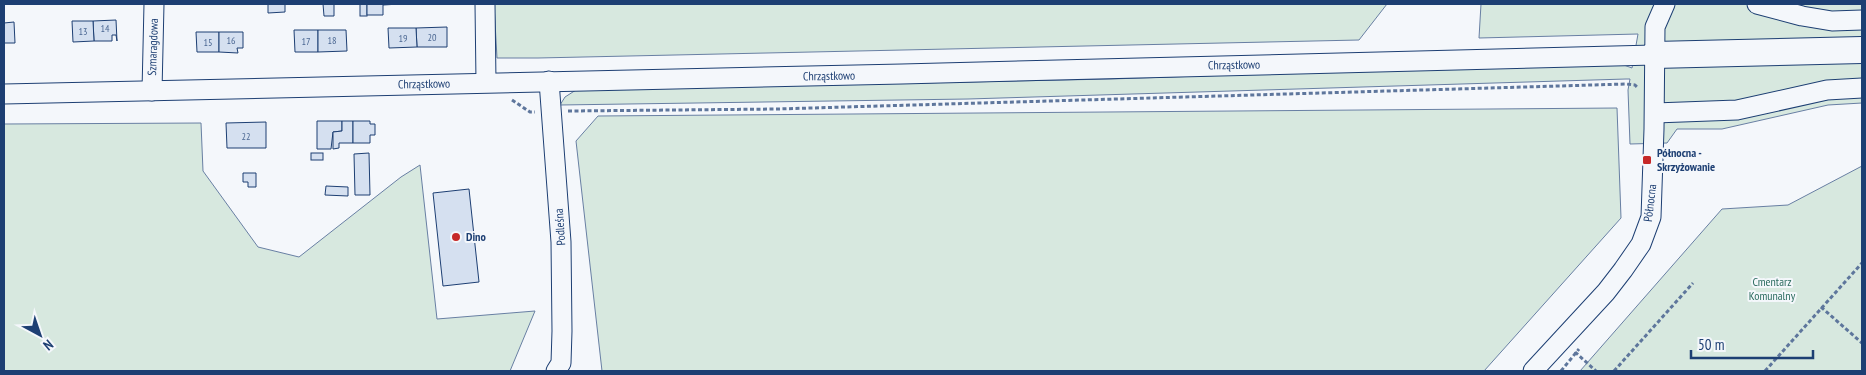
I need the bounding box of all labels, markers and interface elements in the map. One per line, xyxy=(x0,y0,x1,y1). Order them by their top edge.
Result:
street label: Szmaragdowa xyxy=(144,18,161,76)
house number: 14 xyxy=(101,22,110,35)
house number: 13 xyxy=(79,25,88,38)
house number: 20 xyxy=(428,31,437,44)
house number: 19 xyxy=(399,32,408,45)
house number: 16 xyxy=(227,34,236,47)
house number: 18 xyxy=(328,34,337,47)
house number: 17 xyxy=(302,35,311,48)
house number: 15 xyxy=(204,36,213,49)
street label: Chrząstkowo xyxy=(1208,57,1260,72)
street label: Chrząstkowo xyxy=(803,68,855,83)
street label: Chrząstkowo xyxy=(398,76,450,91)
house number: 22 xyxy=(242,130,251,143)
place label: Północna - Skrzyżowanie xyxy=(1657,145,1715,174)
marker: Północna - Skrzyżowanie xyxy=(1641,154,1653,166)
street label: Północna xyxy=(1640,183,1659,223)
street label: Podleśna xyxy=(551,208,568,246)
place label: Dino xyxy=(466,229,487,244)
marker: Dino xyxy=(450,231,462,243)
park label: Cmentarz Komunalny xyxy=(1749,274,1796,303)
north arrow xyxy=(15,310,65,360)
scale bar xyxy=(1691,328,1814,360)
text: 50 m xyxy=(1698,335,1724,354)
text: N xyxy=(40,336,57,354)

